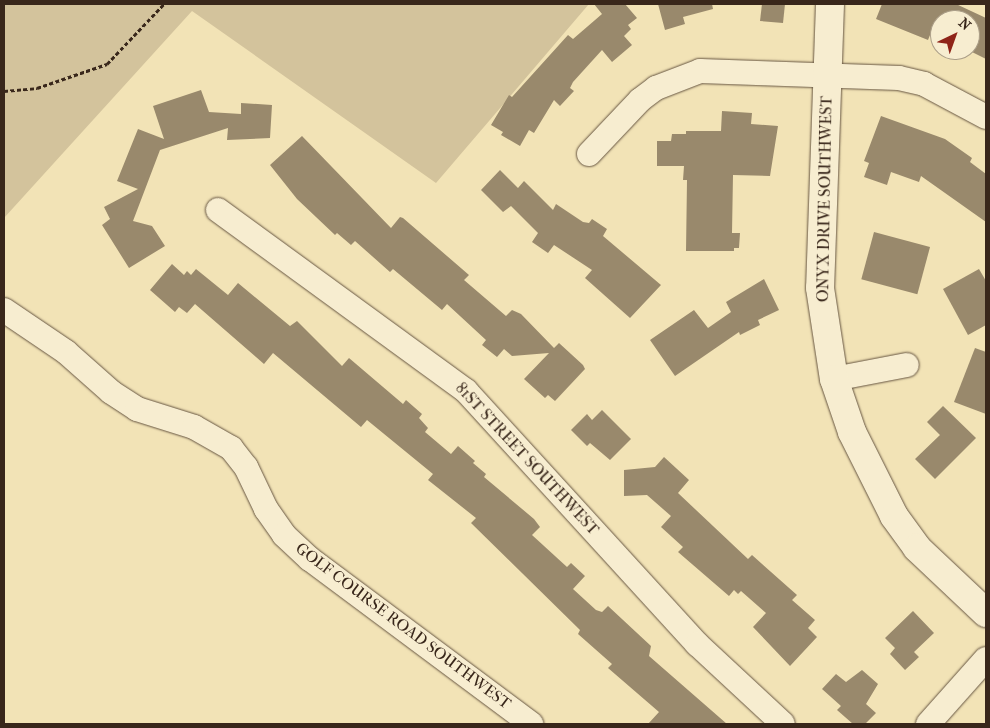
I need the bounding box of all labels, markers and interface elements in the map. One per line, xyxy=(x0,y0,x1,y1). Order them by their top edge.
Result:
north arrow xyxy=(930,10,980,60)
text: N xyxy=(955,14,974,34)
street label: ONYX DRIVE SOUTHWEST xyxy=(814,96,836,302)
street label: 81ST STREET SOUTHWEST xyxy=(451,379,603,539)
street label: GOLF COURSE ROAD SOUTHWEST xyxy=(292,539,514,713)

